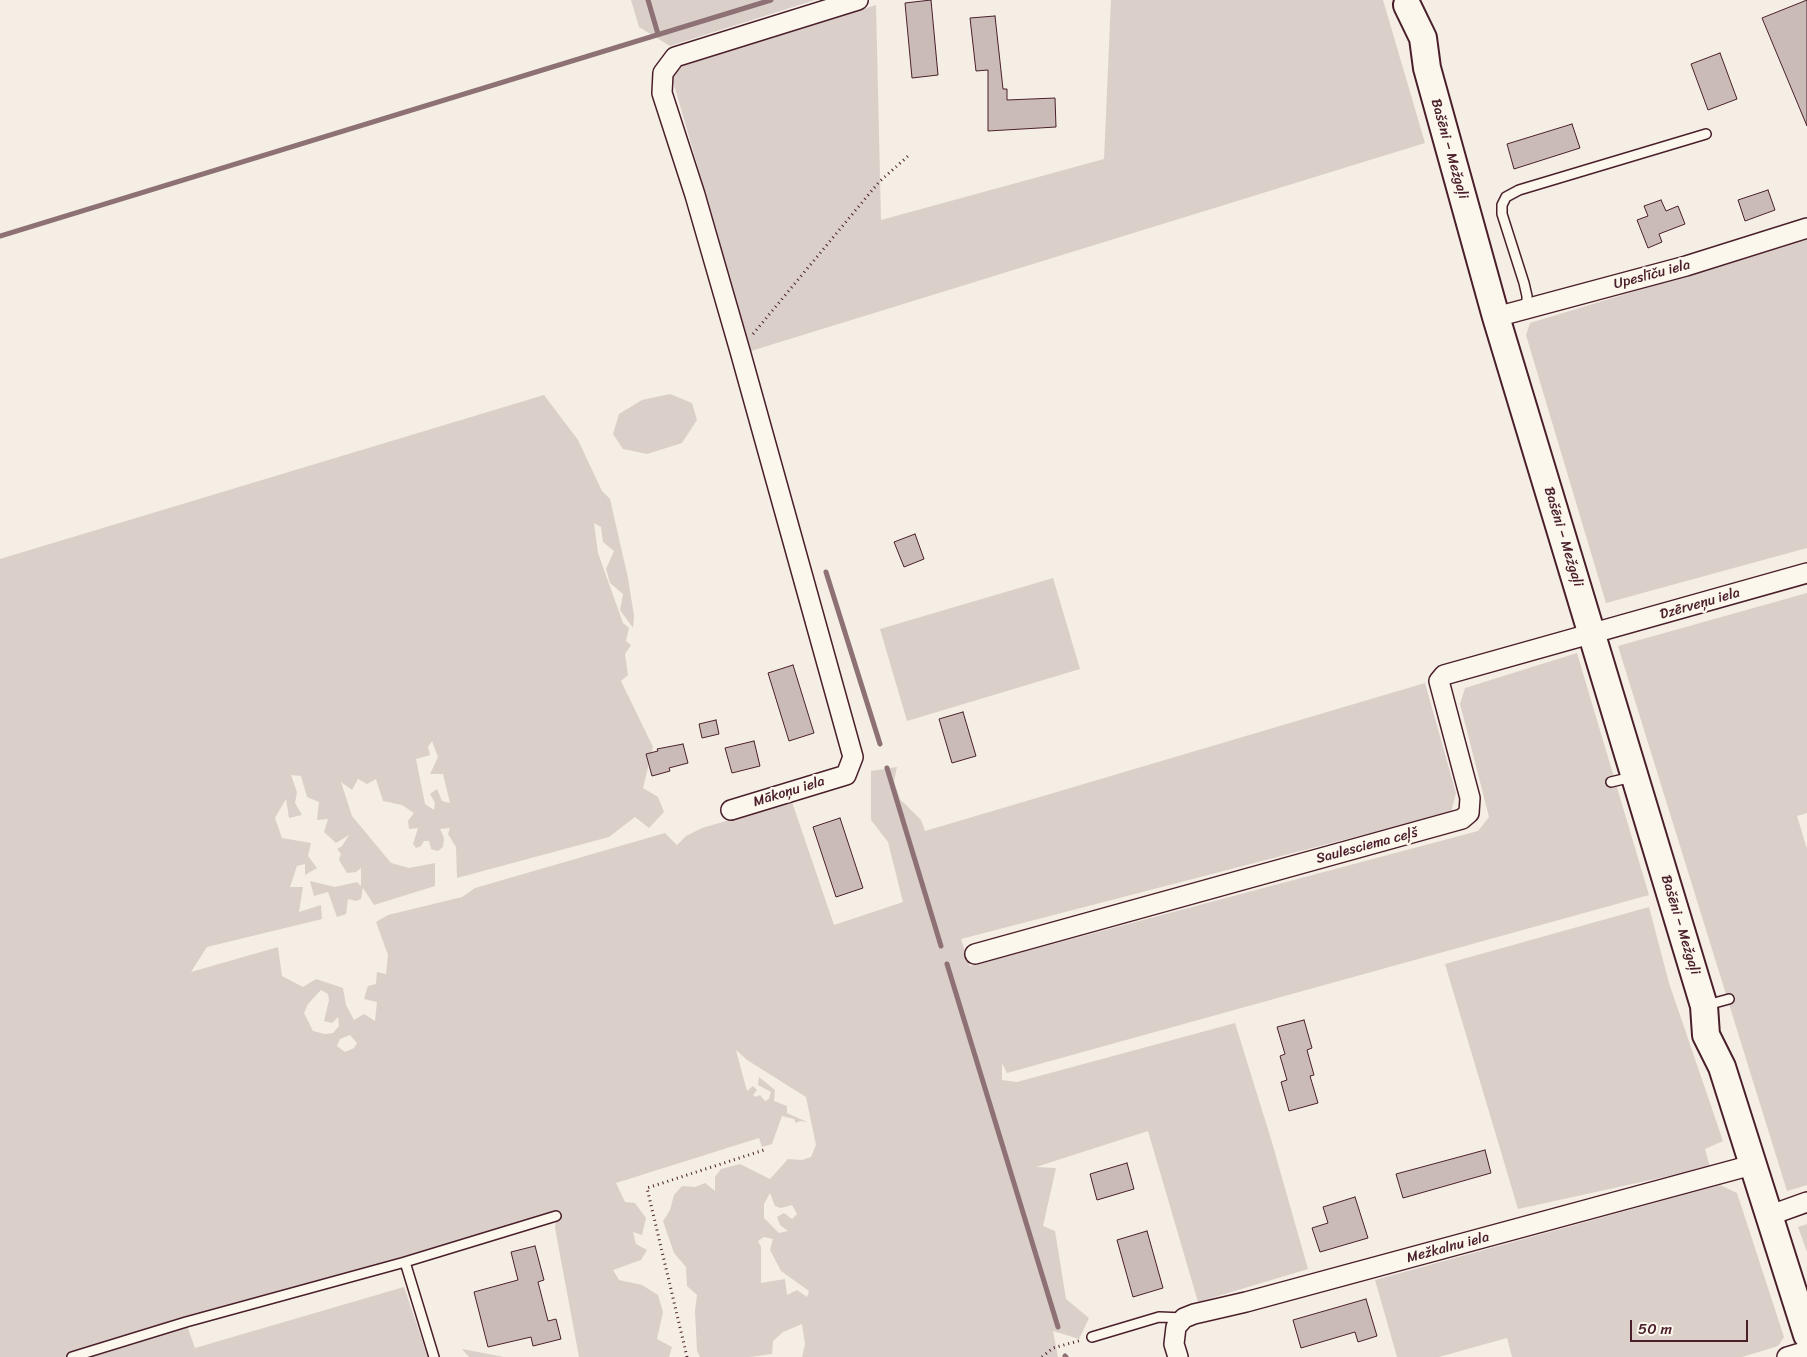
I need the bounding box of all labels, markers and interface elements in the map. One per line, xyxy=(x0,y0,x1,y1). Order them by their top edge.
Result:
street label: Bašēni – Mežgaļi xyxy=(1427,97,1471,201)
street label: Upeslīču iela xyxy=(1612,257,1692,293)
street label: Bašēni – Mežgaļi xyxy=(1540,485,1586,589)
street label: Dzērveņu iela xyxy=(1658,585,1742,623)
street label: Mākoņu iela xyxy=(751,773,827,811)
street label: Saulesciema ceļš xyxy=(1314,824,1420,868)
street label: Bašēni – Mežgaļi xyxy=(1657,873,1703,977)
street label: Mežkalnu iela xyxy=(1405,1229,1491,1267)
scale bar xyxy=(1632,1310,1750,1342)
text: 50 m xyxy=(1638,1316,1672,1342)

